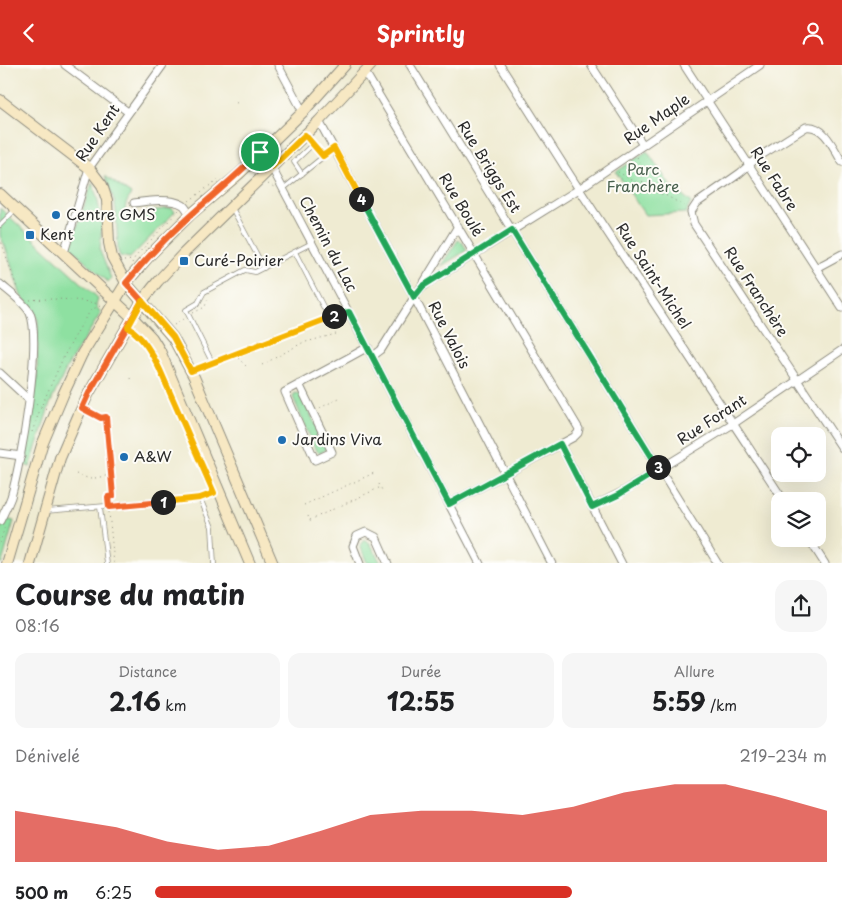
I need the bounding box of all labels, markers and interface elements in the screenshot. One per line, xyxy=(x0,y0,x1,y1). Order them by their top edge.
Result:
text: Sprintly xyxy=(377,16,465,49)
icon: back xyxy=(15,19,43,47)
icon: person xyxy=(799,19,827,47)
street label: Rue Maple xyxy=(618,87,694,149)
street label: Rue Kent xyxy=(69,99,124,166)
street label: Rue Briggs Est xyxy=(453,116,528,217)
pin xyxy=(239,131,281,173)
icon: arrive xyxy=(246,138,274,166)
street label: Rue Fabre xyxy=(746,142,805,215)
park label: Parc Franchère xyxy=(607,157,679,197)
street label: Rue Boulé xyxy=(434,168,490,240)
pin: 4 xyxy=(348,187,374,211)
text: 4 xyxy=(357,189,366,210)
street label: Chemin du Lac xyxy=(294,191,364,295)
place label: Centre GMS xyxy=(66,202,156,225)
marker: Centre GMS xyxy=(50,209,62,221)
street label: Rue Saint-Michel xyxy=(611,218,697,333)
place label: Kent xyxy=(40,222,73,245)
marker: Kent xyxy=(24,229,36,241)
street label: Rue Franchère xyxy=(719,241,795,341)
place label: Curé-Poirier xyxy=(194,248,283,271)
marker: Curé-Poirier xyxy=(178,255,190,267)
street label: Rue Valois xyxy=(424,297,477,372)
pin: 2 xyxy=(322,303,346,329)
text: 2 xyxy=(330,306,339,327)
street label: Rue Forant xyxy=(672,388,750,450)
place label: Jardins Viva xyxy=(292,427,382,450)
map controls xyxy=(771,427,826,547)
button: locate xyxy=(771,427,826,482)
marker: Jardins Viva xyxy=(276,434,288,446)
place label: A&W xyxy=(134,444,172,467)
marker: A&W xyxy=(118,451,130,463)
pin: 3 xyxy=(646,455,670,479)
text: 3 xyxy=(654,457,663,478)
pin: 1 xyxy=(150,489,176,515)
text: 1 xyxy=(160,492,167,513)
button: layers xyxy=(771,492,826,547)
text: Course du matin xyxy=(15,572,245,615)
button: share xyxy=(775,580,827,632)
text: 08:16 xyxy=(15,613,60,637)
text: Distance xyxy=(118,661,177,682)
text: Durée xyxy=(401,661,441,682)
text: Allure xyxy=(674,661,715,682)
text: 2.16 xyxy=(109,682,161,720)
text: 12:55 xyxy=(387,682,455,720)
text: 5:59 xyxy=(652,682,706,720)
text: km xyxy=(161,695,186,716)
text: /km xyxy=(706,695,737,716)
text: Dénivelé xyxy=(15,743,80,767)
text: 219–234 m xyxy=(739,743,827,767)
text: 500 m xyxy=(15,880,68,904)
text: 6:25 xyxy=(95,880,132,904)

